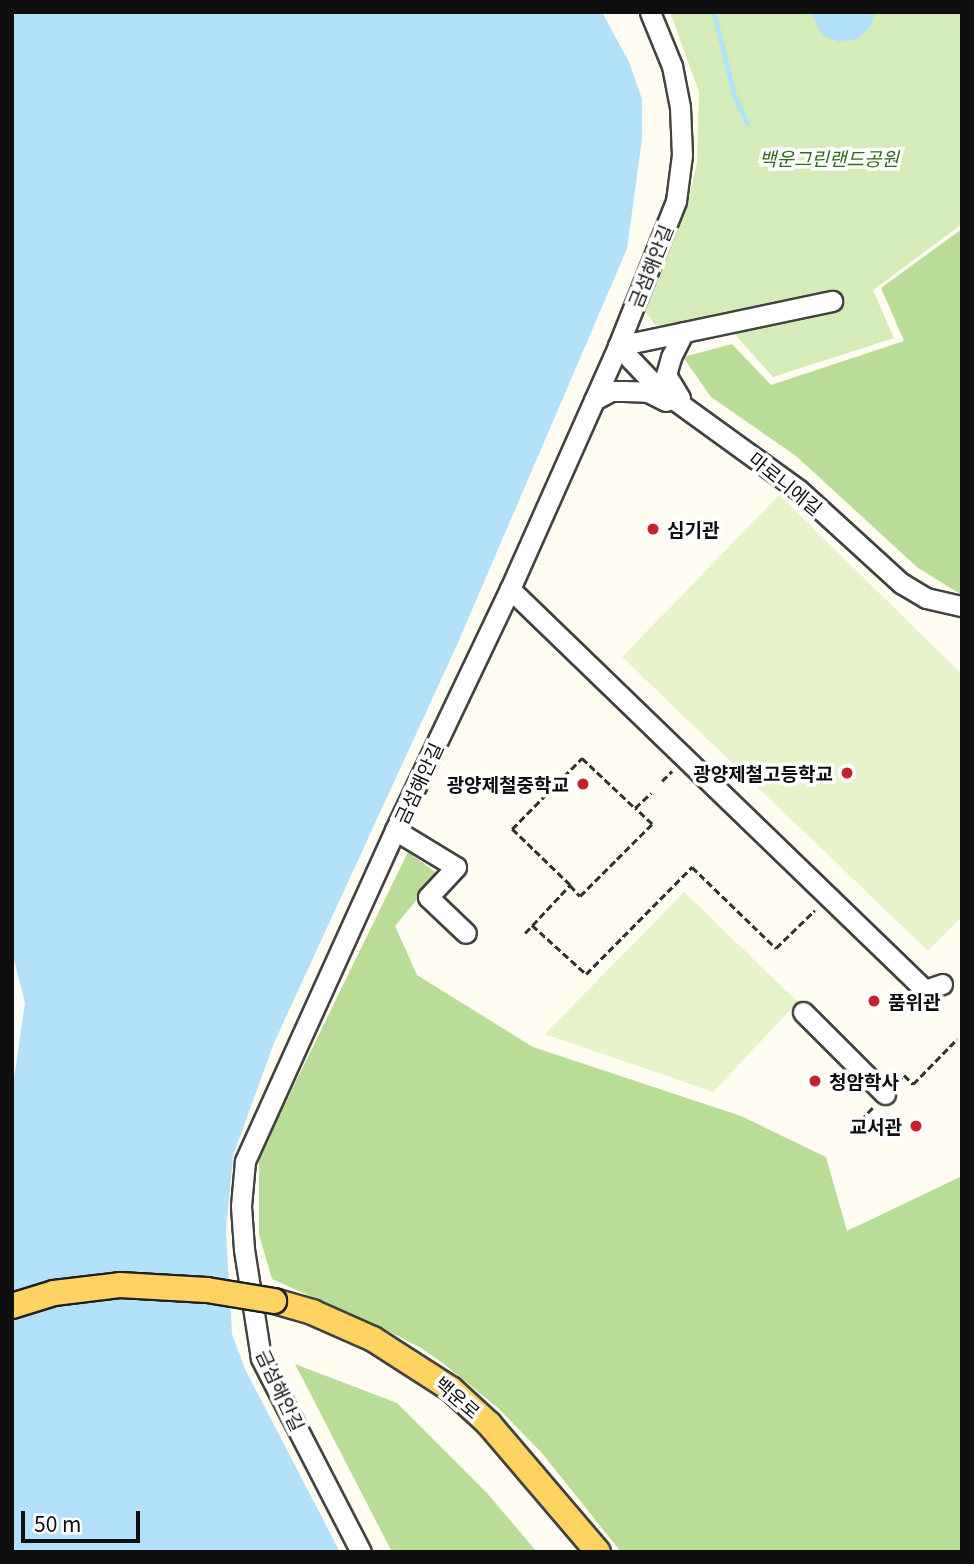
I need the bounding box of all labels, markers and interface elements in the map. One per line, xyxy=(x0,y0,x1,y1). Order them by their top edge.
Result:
park label: 백운그린랜드공원 xyxy=(759,147,899,169)
street label: 금섬해안길 xyxy=(623,221,677,311)
street label: 마로니에길 xyxy=(745,447,827,519)
place label: 심기관 xyxy=(667,518,719,540)
marker: 심기관 xyxy=(645,521,661,537)
street label: 금섬해안길 xyxy=(389,739,447,827)
place label: 광양제철고등학교 xyxy=(693,762,833,784)
marker: 광양제철고등학교 xyxy=(839,765,855,781)
place label: 광양제철중학교 xyxy=(447,773,569,795)
marker: 광양제철중학교 xyxy=(575,776,591,792)
place label: 품위관 xyxy=(888,990,940,1012)
marker: 품위관 xyxy=(866,993,882,1009)
place label: 청암학사 xyxy=(829,1070,899,1092)
marker: 청암학사 xyxy=(807,1073,823,1089)
place label: 교서관 xyxy=(850,1115,902,1137)
marker: 교서관 xyxy=(908,1118,924,1134)
street label: 금섬해안길 xyxy=(252,1346,310,1434)
street label: 백운로 xyxy=(431,1371,485,1423)
scale bar xyxy=(24,1498,144,1542)
text: 50 m xyxy=(34,1508,81,1538)

